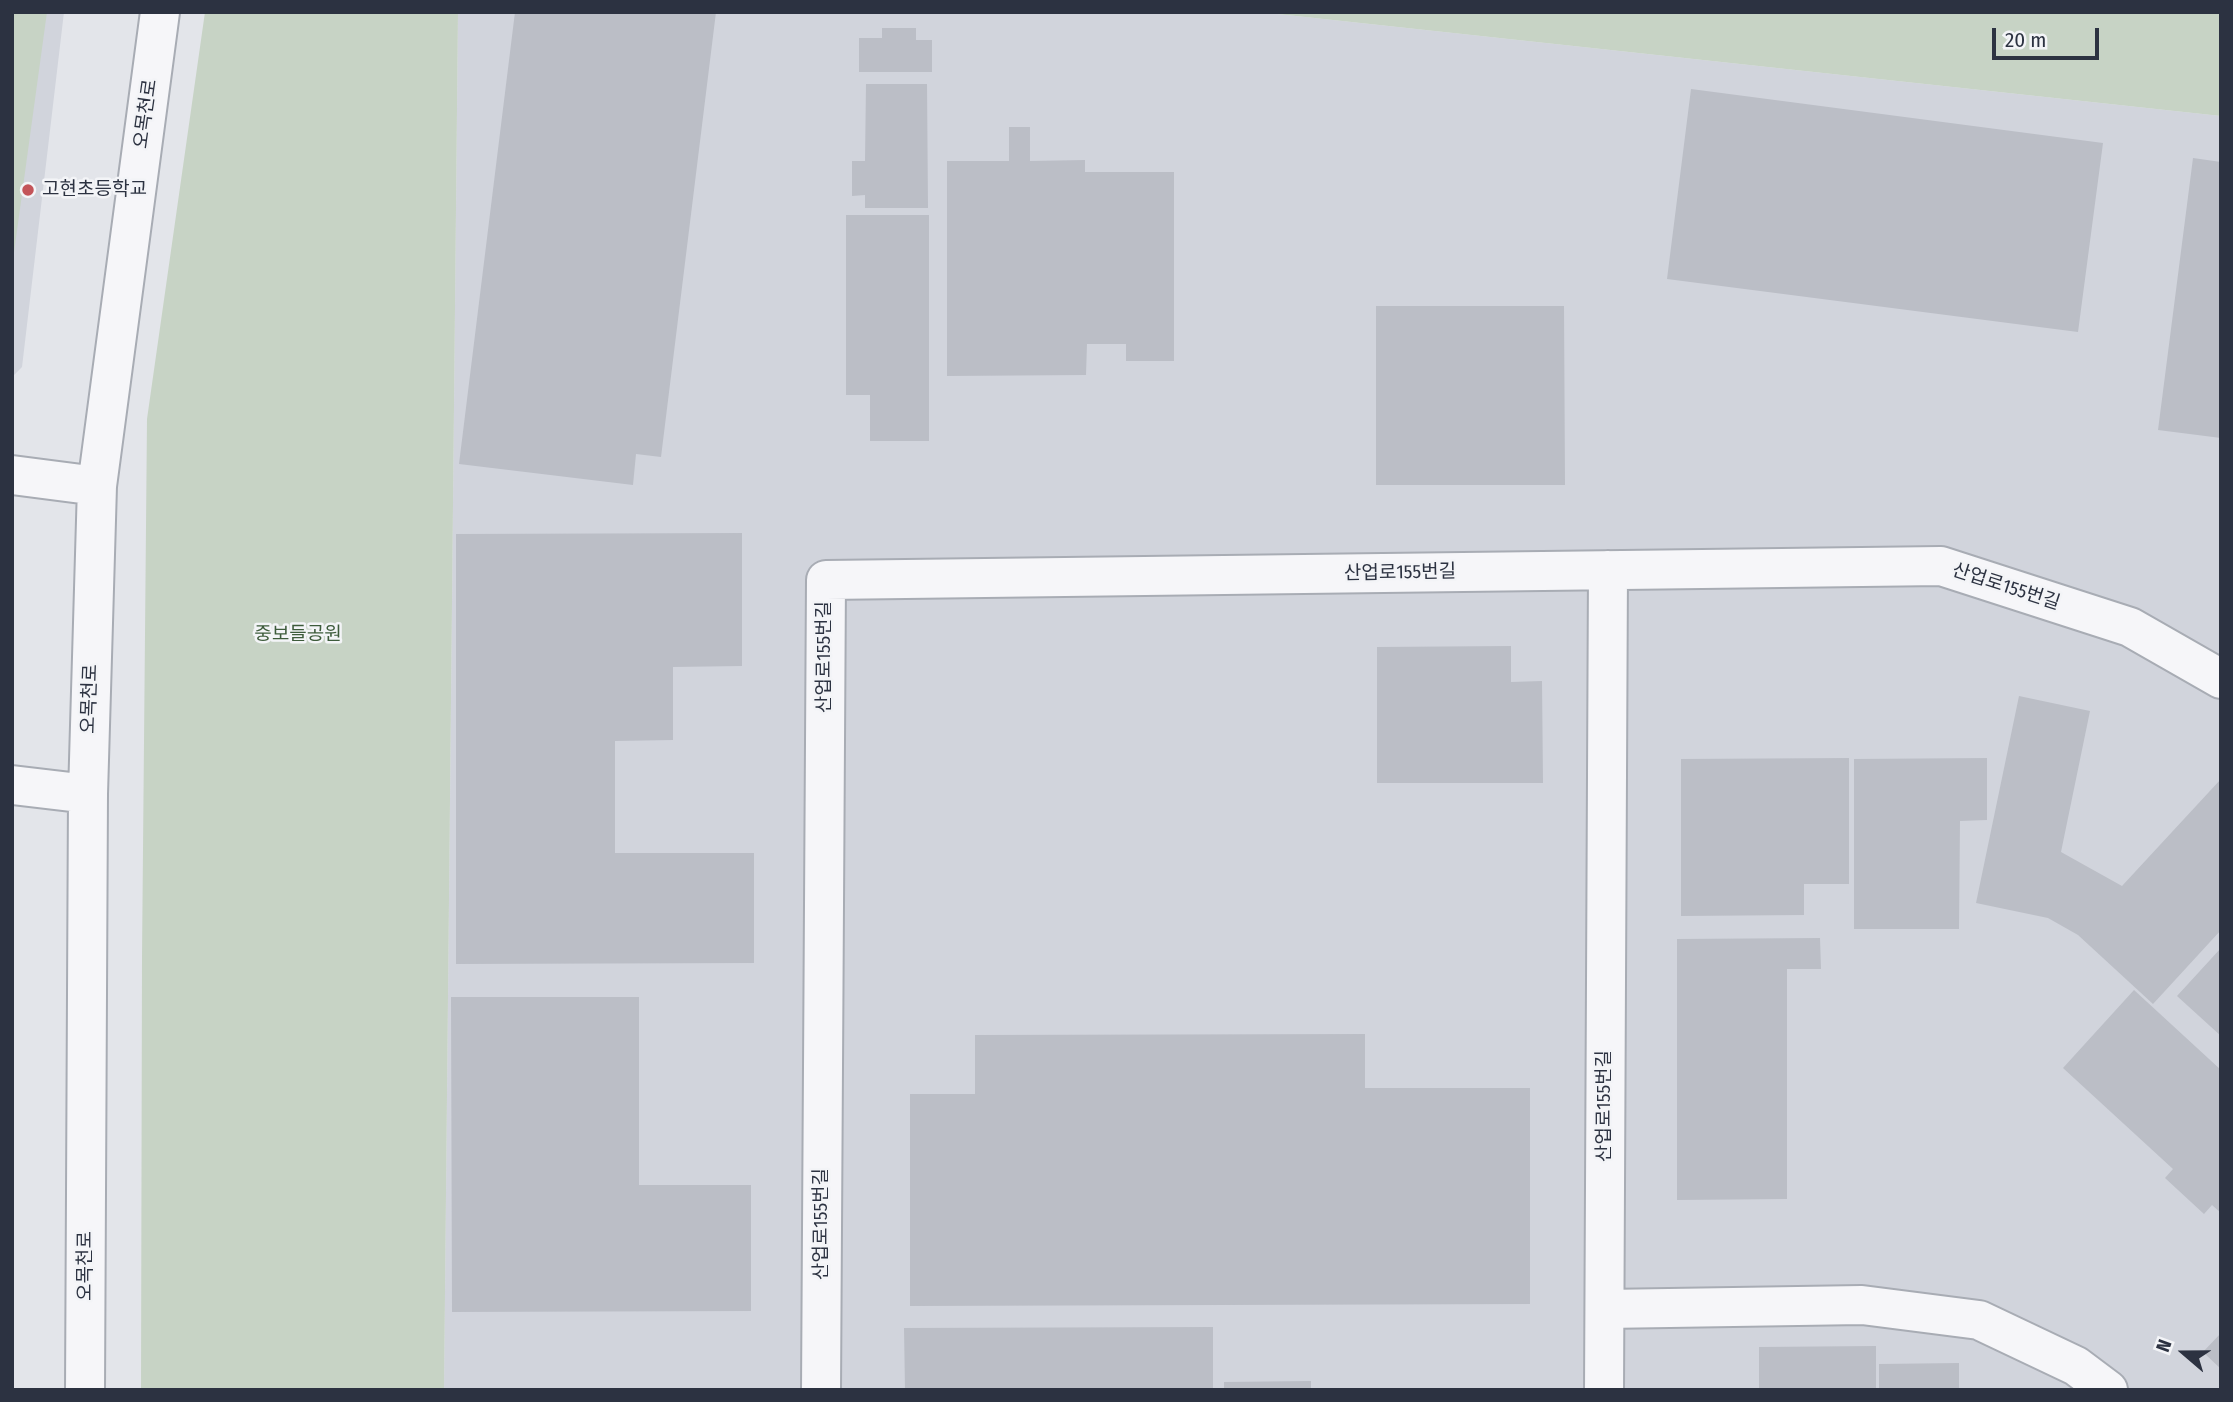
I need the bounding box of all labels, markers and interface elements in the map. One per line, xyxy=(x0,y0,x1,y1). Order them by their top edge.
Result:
scale bar xyxy=(1995,14,2102,58)
text: 20 m xyxy=(2005,27,2046,53)
street label: 오목천로 xyxy=(130,78,162,150)
place label: 고현초등학교 xyxy=(42,179,147,201)
marker: 고현초등학교 xyxy=(20,182,36,198)
street label: 산업로155번길 xyxy=(1949,559,2063,615)
street label: 산업로155번길 xyxy=(1344,561,1456,585)
street label: 산업로155번길 xyxy=(814,601,836,713)
park label: 중보들공원 xyxy=(254,624,342,646)
street label: 오목천로 xyxy=(77,664,103,734)
street label: 산업로155번길 xyxy=(1594,1050,1616,1162)
street label: 산업로155번길 xyxy=(811,1168,833,1280)
street label: 오목천로 xyxy=(75,1231,97,1301)
north arrow xyxy=(2149,1318,2219,1388)
text: N xyxy=(2151,1336,2177,1355)

